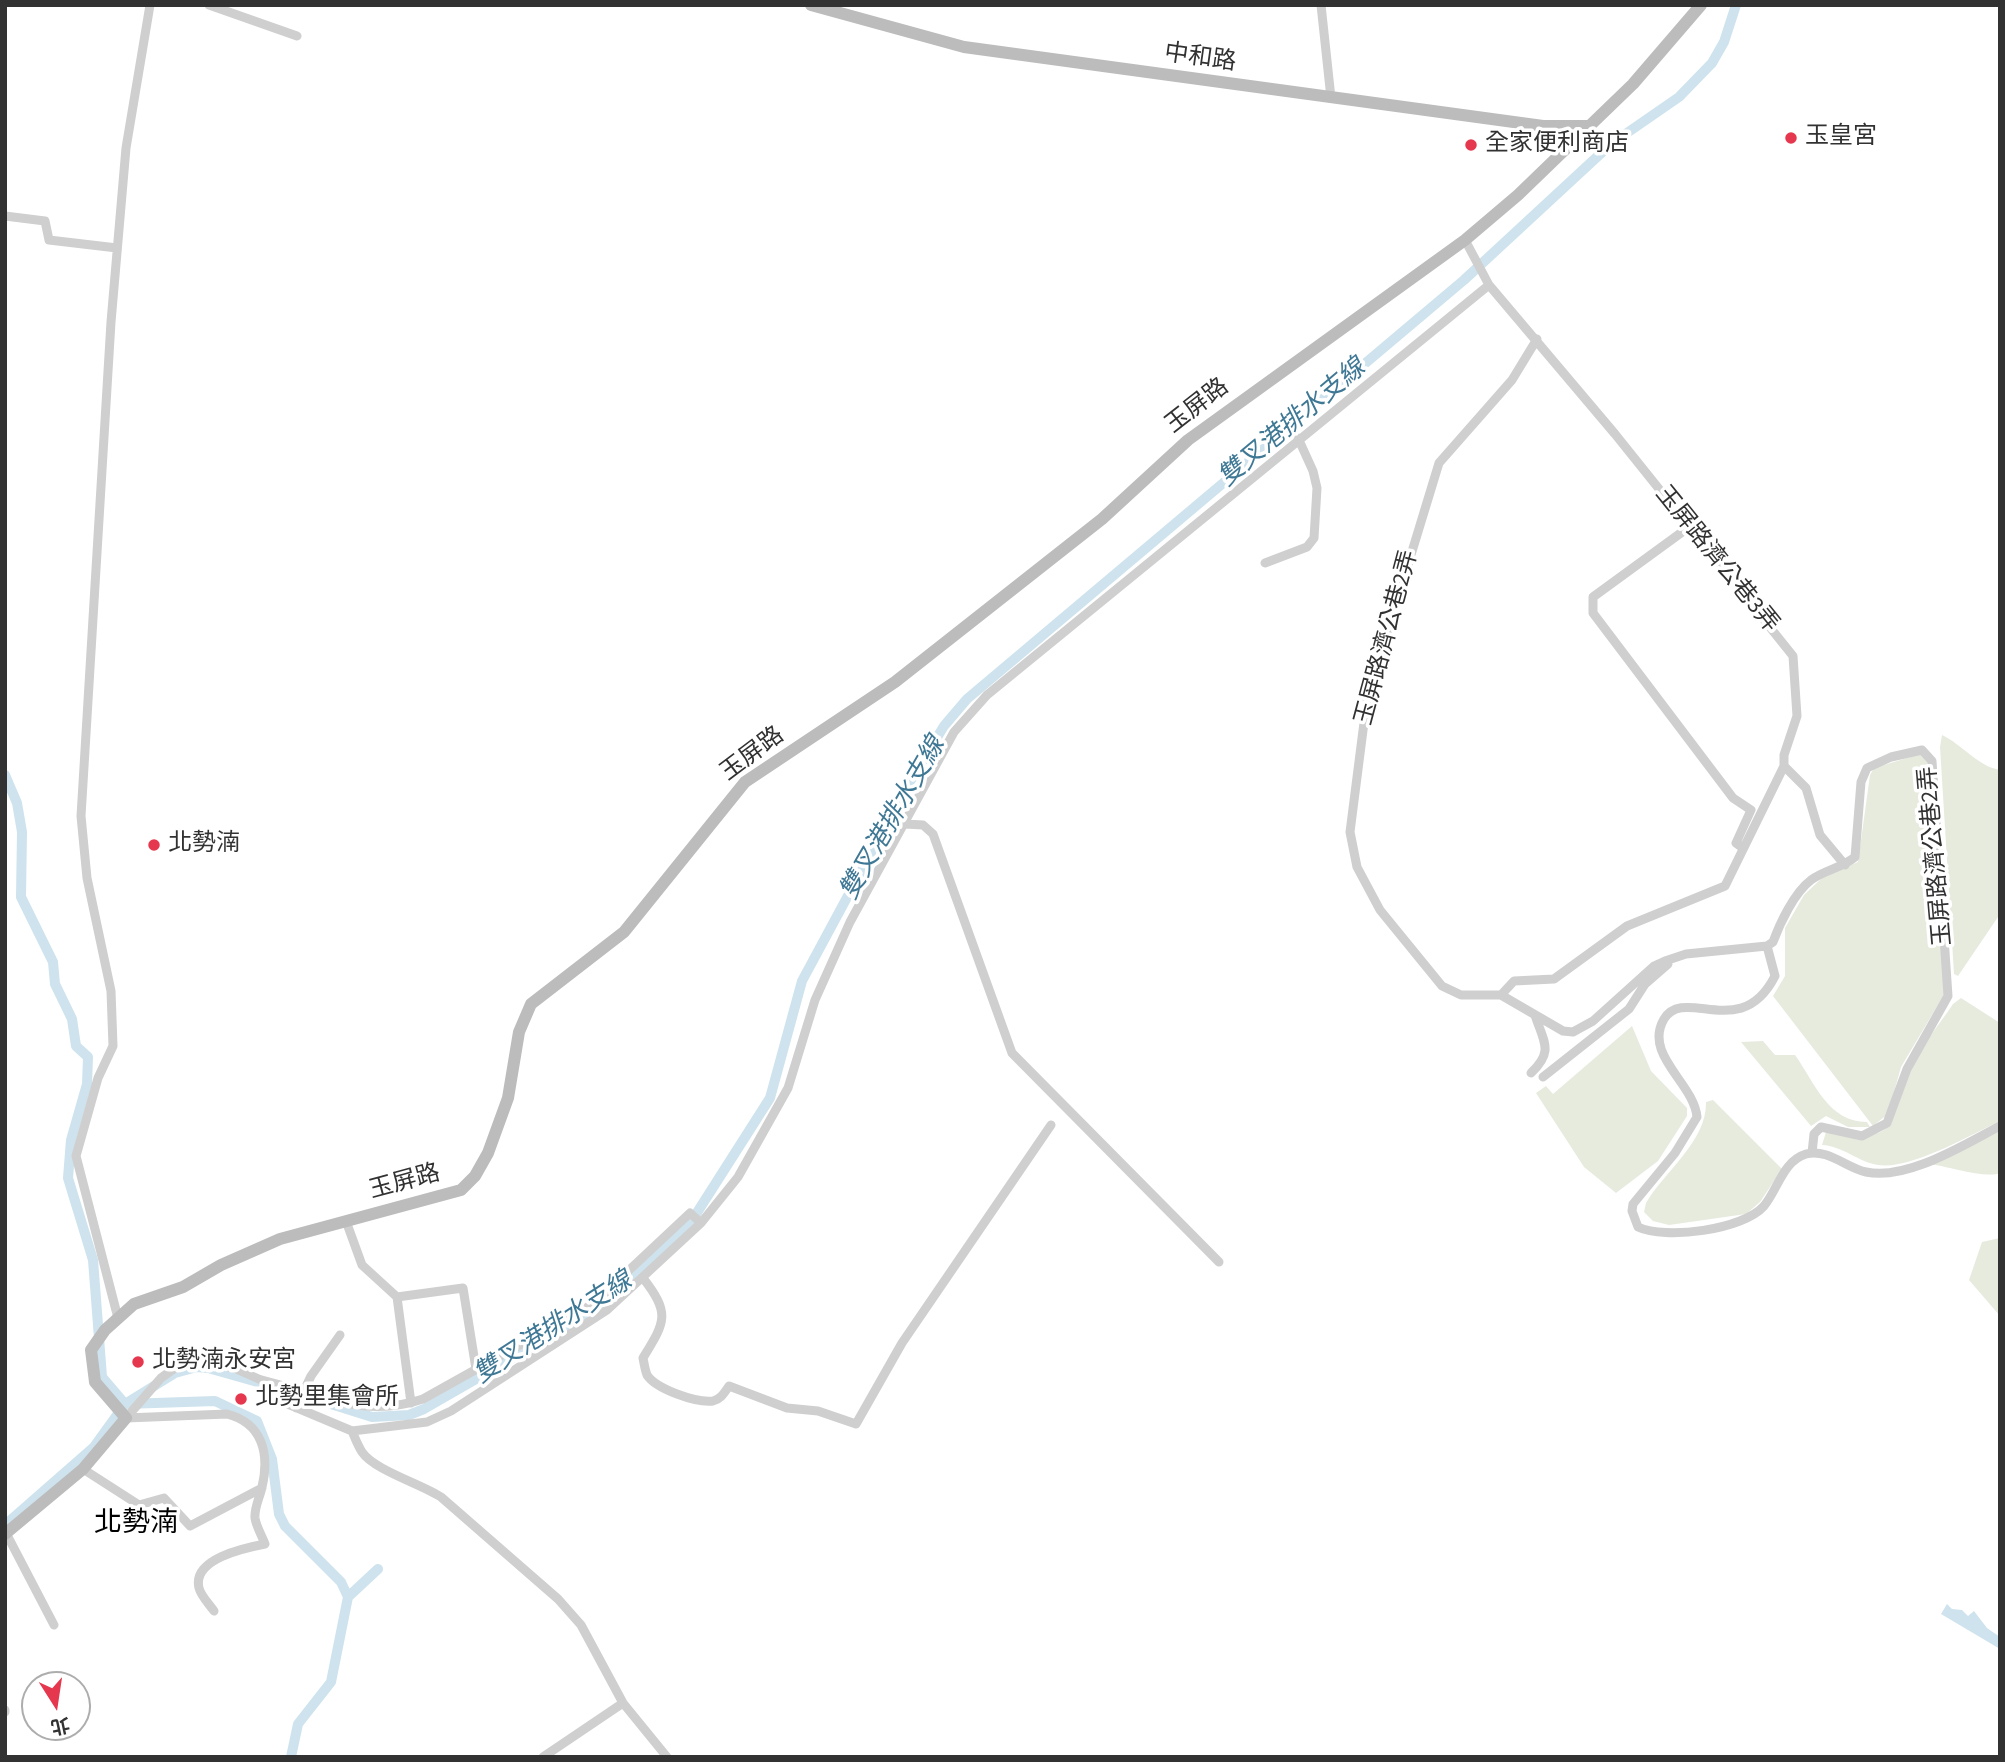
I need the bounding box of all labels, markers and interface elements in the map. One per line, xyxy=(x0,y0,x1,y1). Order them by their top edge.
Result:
street label: 中和路 xyxy=(1162,40,1238,78)
place label: 玉皇宮 xyxy=(1805,124,1877,152)
marker: 玉皇宮 xyxy=(1783,130,1799,146)
place label: 全家便利商店 xyxy=(1485,131,1629,159)
marker: 全家便利商店 xyxy=(1463,137,1479,153)
water label: 雙叉港排水支線 xyxy=(1213,354,1373,494)
street label: 玉屏路 xyxy=(1161,373,1235,441)
street label: 玉屏路濟公巷3弄 xyxy=(1648,481,1784,639)
street label: 玉屏路濟公巷2弄 xyxy=(1351,547,1425,729)
street label: 玉屏路 xyxy=(716,722,790,788)
water label: 雙叉港排水支線 xyxy=(835,732,953,906)
street label: 玉屏路濟公巷2弄 xyxy=(1915,765,1959,947)
place label: 北勢湳 xyxy=(168,831,240,859)
marker: 北勢湳 xyxy=(146,837,162,853)
street label: 玉屏路 xyxy=(366,1160,444,1206)
water label: 雙叉港排水支線 xyxy=(469,1266,639,1392)
place label: 北勢湳永安宮 xyxy=(152,1348,296,1376)
marker: 北勢湳永安宮 xyxy=(130,1354,146,1370)
place label: 北勢里集會所 xyxy=(255,1385,399,1413)
marker: 北勢里集會所 xyxy=(233,1391,249,1407)
district label: 北勢湳 xyxy=(94,1508,178,1542)
north arrow xyxy=(21,1671,91,1741)
text: 北 xyxy=(48,1710,72,1740)

